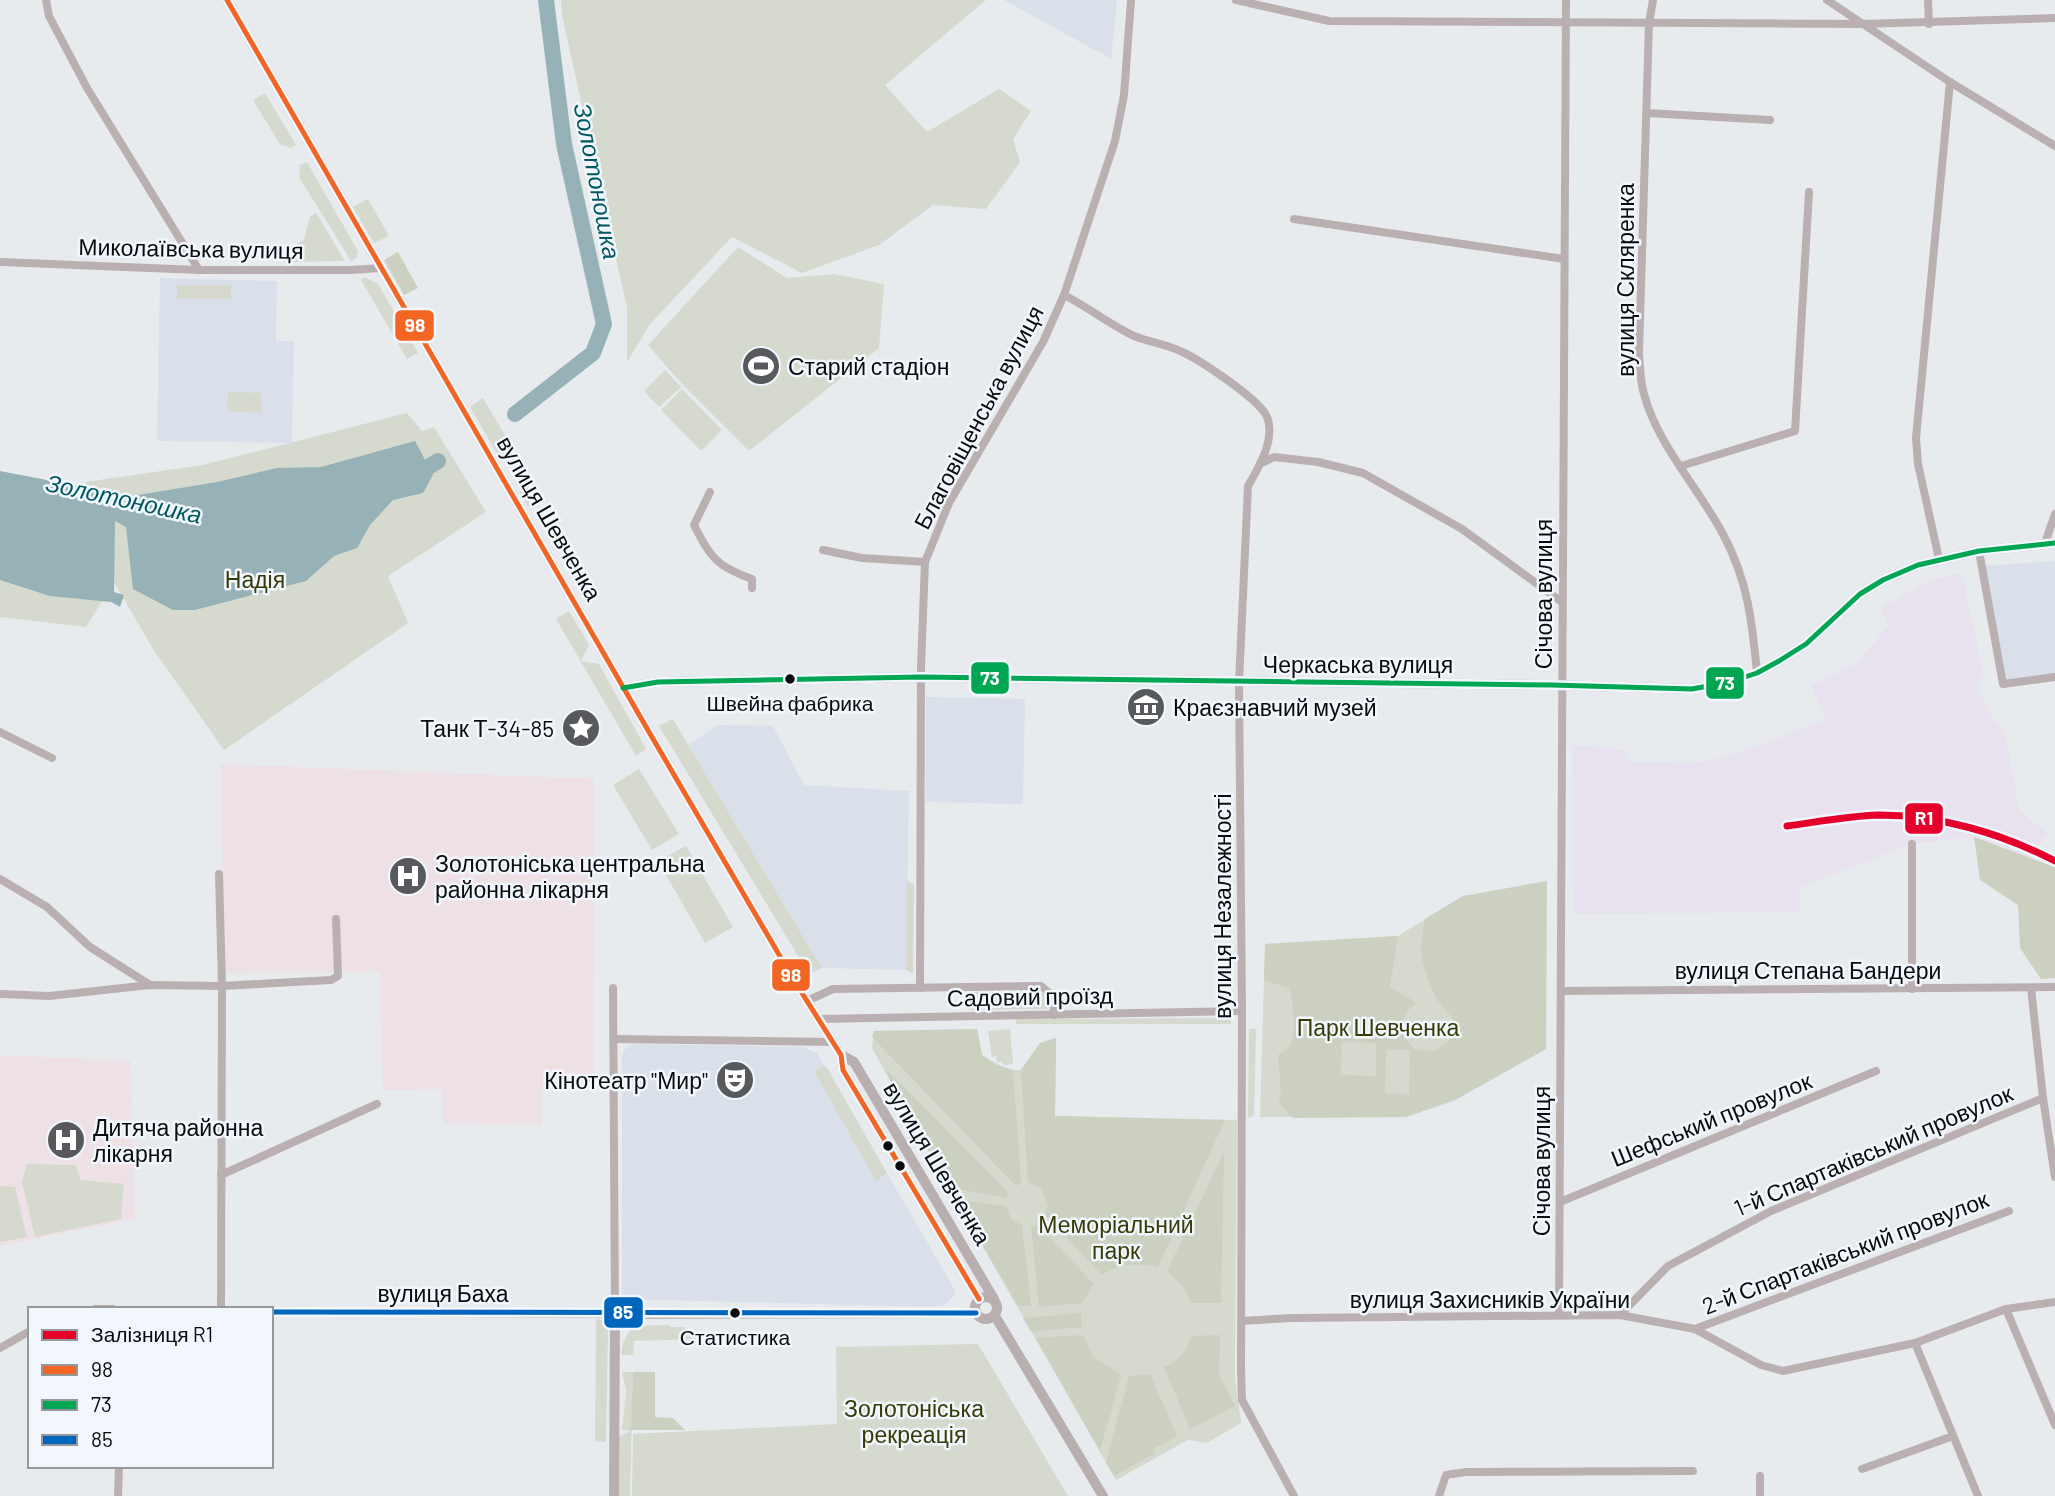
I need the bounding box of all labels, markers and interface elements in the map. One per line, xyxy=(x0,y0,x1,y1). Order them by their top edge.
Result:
water label: Золотоношка xyxy=(569,100,627,262)
street label: вулиця Скляренка xyxy=(1611,183,1639,377)
street label: Миколаївська вулиця xyxy=(78,232,304,264)
street label: Благовіщенська вулиця xyxy=(907,300,1049,534)
line badge: 98 xyxy=(394,309,435,342)
text: 98 xyxy=(405,313,425,336)
sports icon: Старий стадіон xyxy=(740,345,782,387)
place label: Старий стадіон xyxy=(788,352,949,380)
street label: вулиця Шевченка xyxy=(492,431,608,605)
water label: Золотоношка xyxy=(43,467,205,529)
street label: Січова вулиця xyxy=(1529,519,1557,669)
park label: Надія xyxy=(225,565,285,593)
street label: Черкаська вулиця xyxy=(1263,650,1453,678)
line badge: 73 xyxy=(970,661,1010,695)
text: 73 xyxy=(980,666,1000,689)
line badge: 73 xyxy=(1705,666,1745,700)
text: 73 xyxy=(1715,671,1735,694)
marker: Швейна фабрика xyxy=(783,672,797,686)
museum icon: Краєзнавчий музей xyxy=(1125,686,1167,728)
place label: Швейна фабрика xyxy=(707,690,874,715)
place label: Краєзнавчий музей xyxy=(1173,693,1377,721)
place icon: Танк Т-34-85 xyxy=(560,707,602,749)
place label: Танк Т-34-85 xyxy=(420,714,554,742)
street label: вулиця Незалежності xyxy=(1208,793,1236,1019)
line badge: R1 xyxy=(1904,802,1944,835)
text: R1 xyxy=(1915,806,1933,829)
place label: Золотоніська центральна районна лікарня xyxy=(435,849,705,903)
hospital icon: Золотоніська центральна районна лікарня xyxy=(387,855,429,897)
street label: вулиця Степана Бандери xyxy=(1675,956,1941,984)
line badge: 98 xyxy=(771,958,811,992)
text: 98 xyxy=(781,963,801,986)
street label: Садовий проїзд xyxy=(947,981,1114,1011)
park label: Парк Шевченка xyxy=(1297,1013,1460,1041)
theatre icon: Кінотеатр "Мир" xyxy=(714,1059,756,1101)
place label: Кінотеатр "Мир" xyxy=(544,1066,708,1094)
street label: Шефський провулок xyxy=(1607,1066,1816,1172)
street label: вулиця Шевченка xyxy=(878,1076,998,1250)
street label: 1-й Спартаківський провулок xyxy=(1729,1078,2017,1222)
street label: Січова вулиця xyxy=(1527,1086,1555,1236)
place label: Дитяча районна лікарня xyxy=(93,1113,263,1167)
hospital icon: Дитяча районна лікарня xyxy=(45,1119,87,1161)
unlabelled marker xyxy=(881,1139,895,1153)
unlabelled marker xyxy=(893,1159,907,1173)
street label: 2-й Спартаківський провулок xyxy=(1698,1184,1993,1320)
park label: Меморіальний парк xyxy=(1038,1210,1194,1264)
street label: вулиця Баха xyxy=(377,1279,509,1307)
street label: вулиця Захисників України xyxy=(1350,1285,1630,1313)
line badge: 85 xyxy=(603,1296,644,1329)
text: 85 xyxy=(613,1300,633,1323)
marker: Статистика xyxy=(728,1306,742,1320)
legend xyxy=(28,1307,273,1468)
text: Залізниця R1 xyxy=(91,1321,213,1346)
place label: Статистика xyxy=(680,1324,790,1349)
text: 98 xyxy=(91,1356,113,1381)
text: 73 xyxy=(91,1391,112,1416)
park label: Золотоніська рекреація xyxy=(844,1394,984,1448)
text: 85 xyxy=(91,1426,113,1451)

